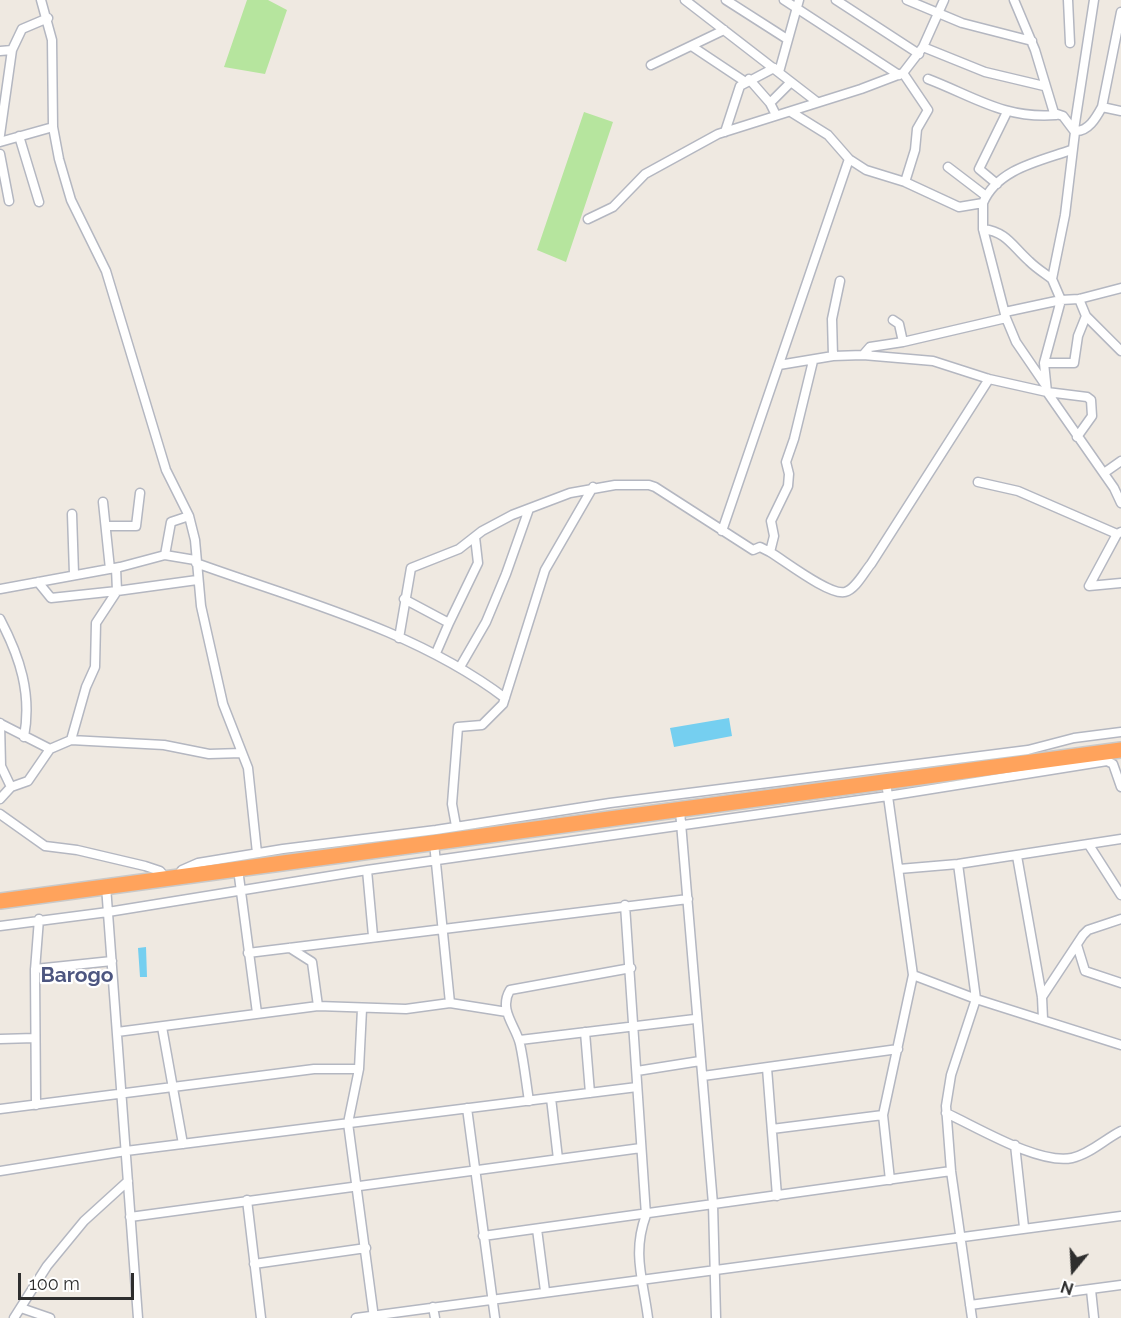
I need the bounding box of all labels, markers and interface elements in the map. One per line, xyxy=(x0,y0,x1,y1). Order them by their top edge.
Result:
district label: Barogo xyxy=(40,963,114,989)
north arrow xyxy=(1043,1240,1103,1300)
scale bar xyxy=(21,1261,136,1299)
text: 100 m xyxy=(29,1273,80,1294)
text: N xyxy=(1059,1277,1076,1299)

